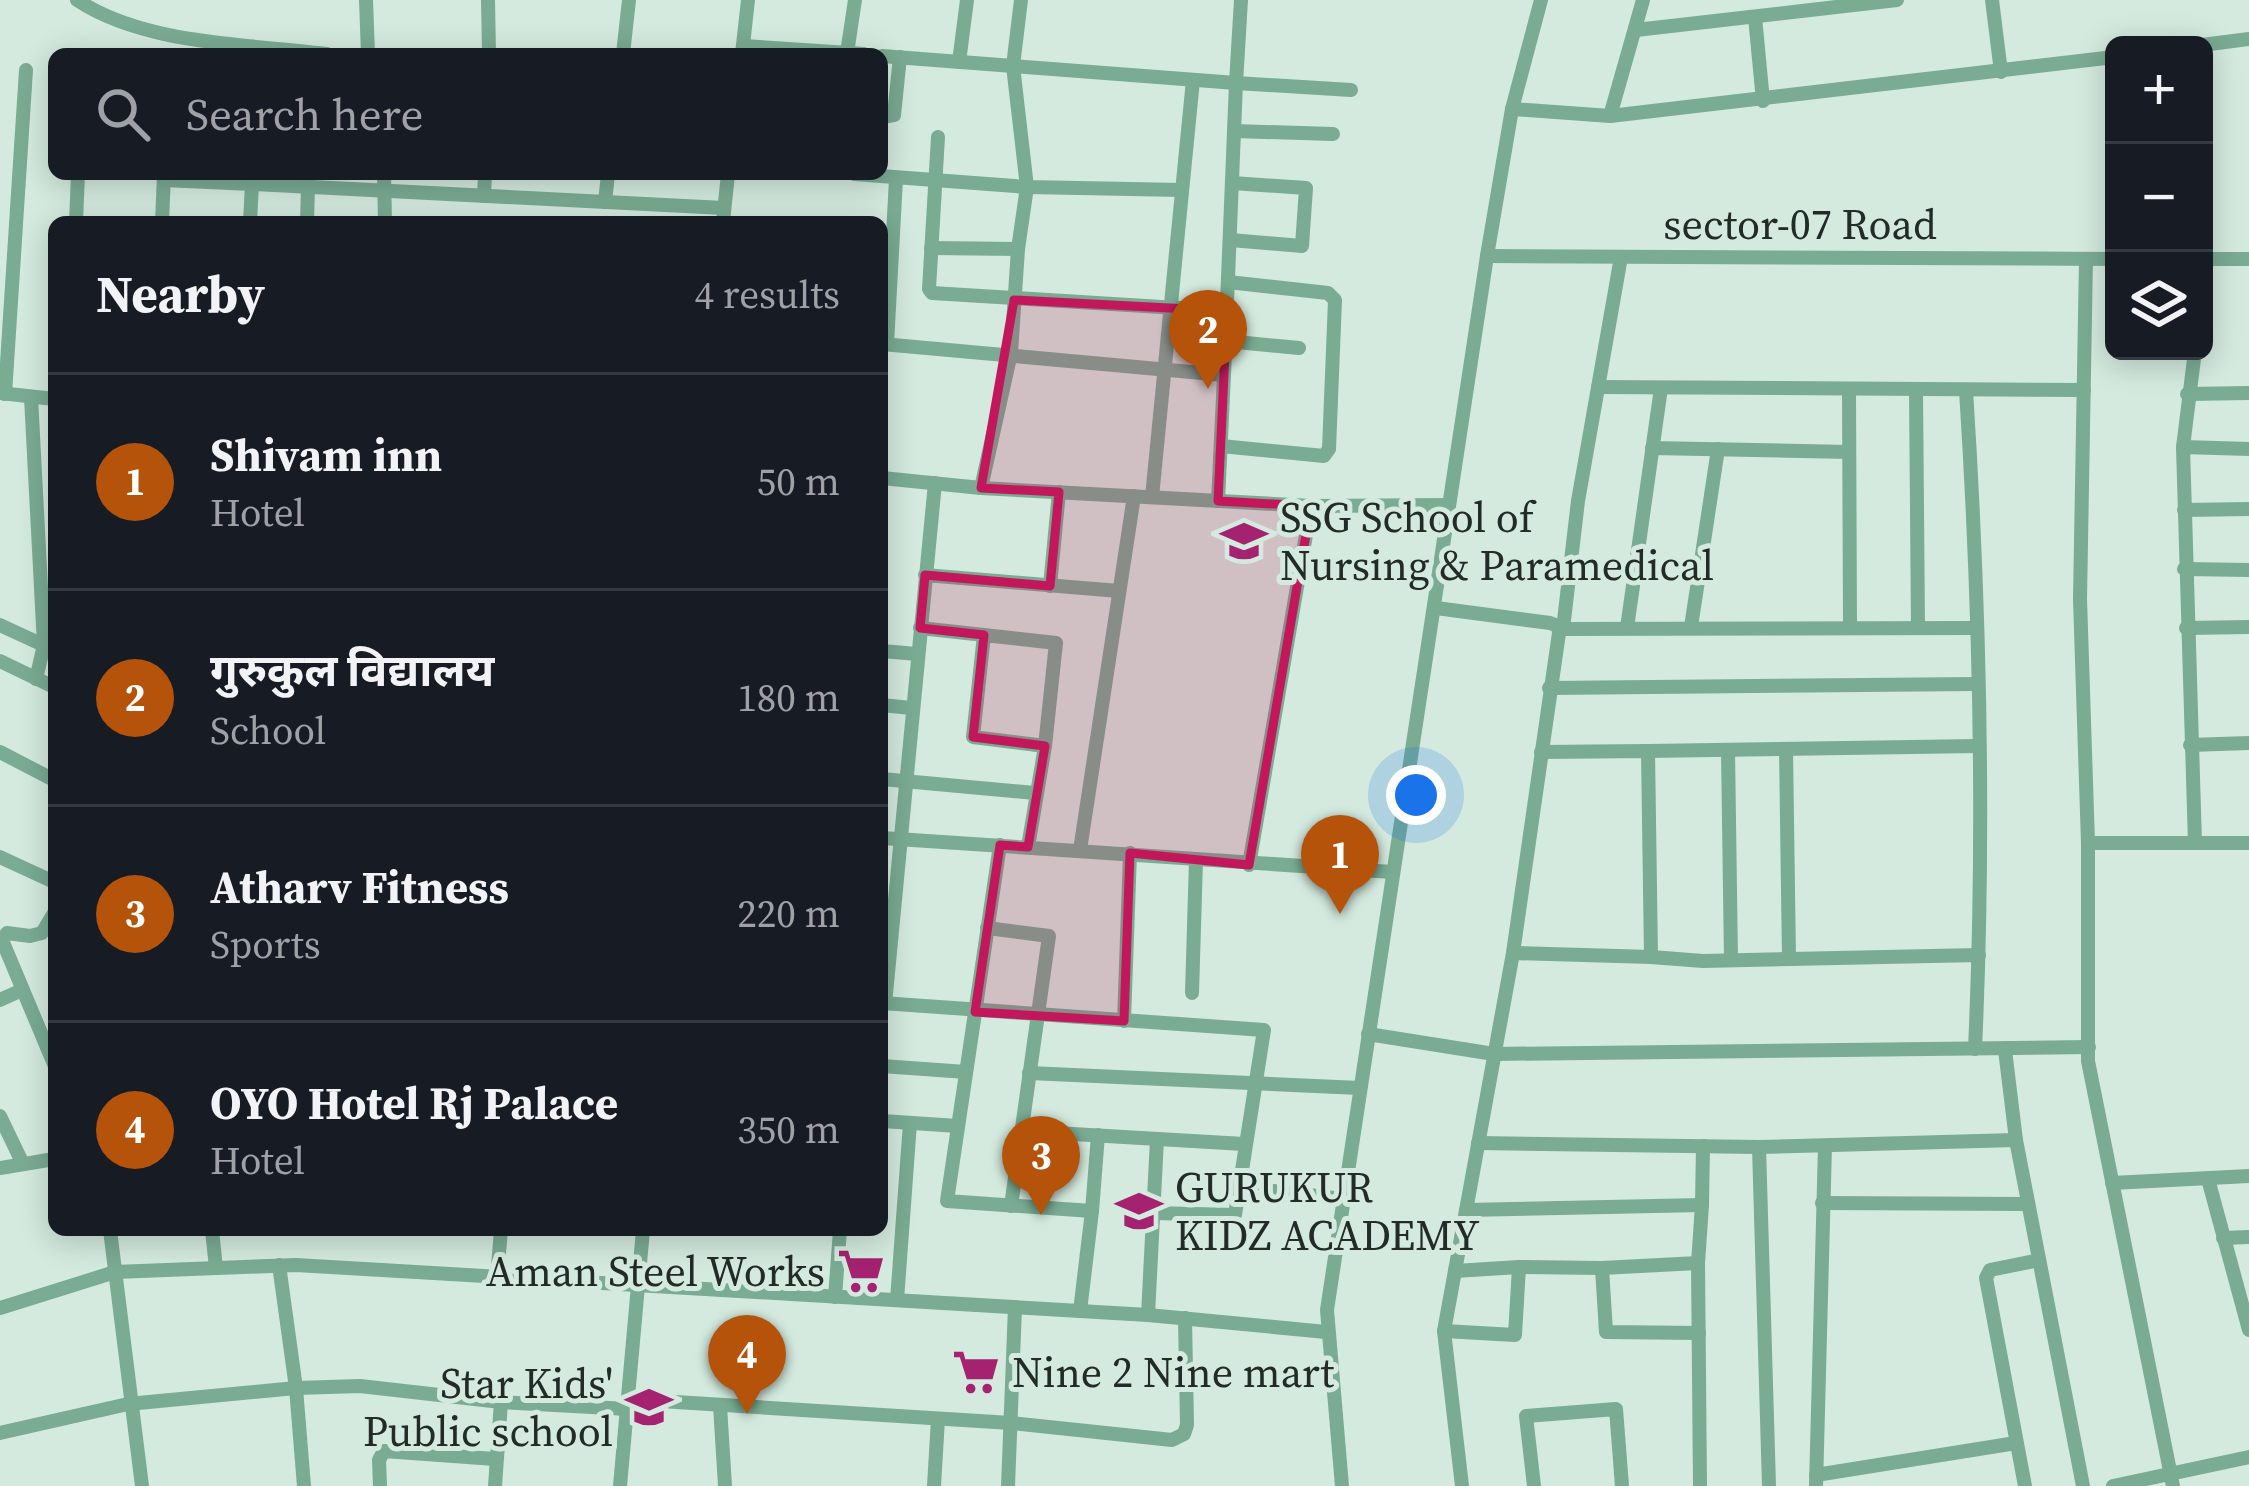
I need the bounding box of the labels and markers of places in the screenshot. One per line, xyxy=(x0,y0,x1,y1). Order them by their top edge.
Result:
pin: 2 xyxy=(1169,290,1247,389)
place label: SSG School of Nursing & Paramedical xyxy=(1280,488,1714,594)
school or university icon: SSG School of Nursing & Paramedical xyxy=(1219,516,1269,566)
pin: 1 xyxy=(1301,815,1379,914)
pin: 3 xyxy=(1002,1116,1080,1215)
place label: GURUKUR KIDZ ACADEMY xyxy=(1175,1158,1480,1264)
school or university icon: GURUKUR KIDZ ACADEMY xyxy=(1114,1186,1164,1236)
place label: Aman Steel Works xyxy=(486,1242,825,1300)
supermarket icon: Aman Steel Works xyxy=(836,1246,886,1296)
pin: 4 xyxy=(708,1315,786,1414)
place label: Nine 2 Nine mart xyxy=(1012,1343,1334,1401)
supermarket icon: Nine 2 Nine mart xyxy=(951,1347,1001,1397)
place label: Star Kids' Public school xyxy=(363,1354,613,1460)
school or university icon: Star Kids' Public school xyxy=(624,1382,674,1432)

